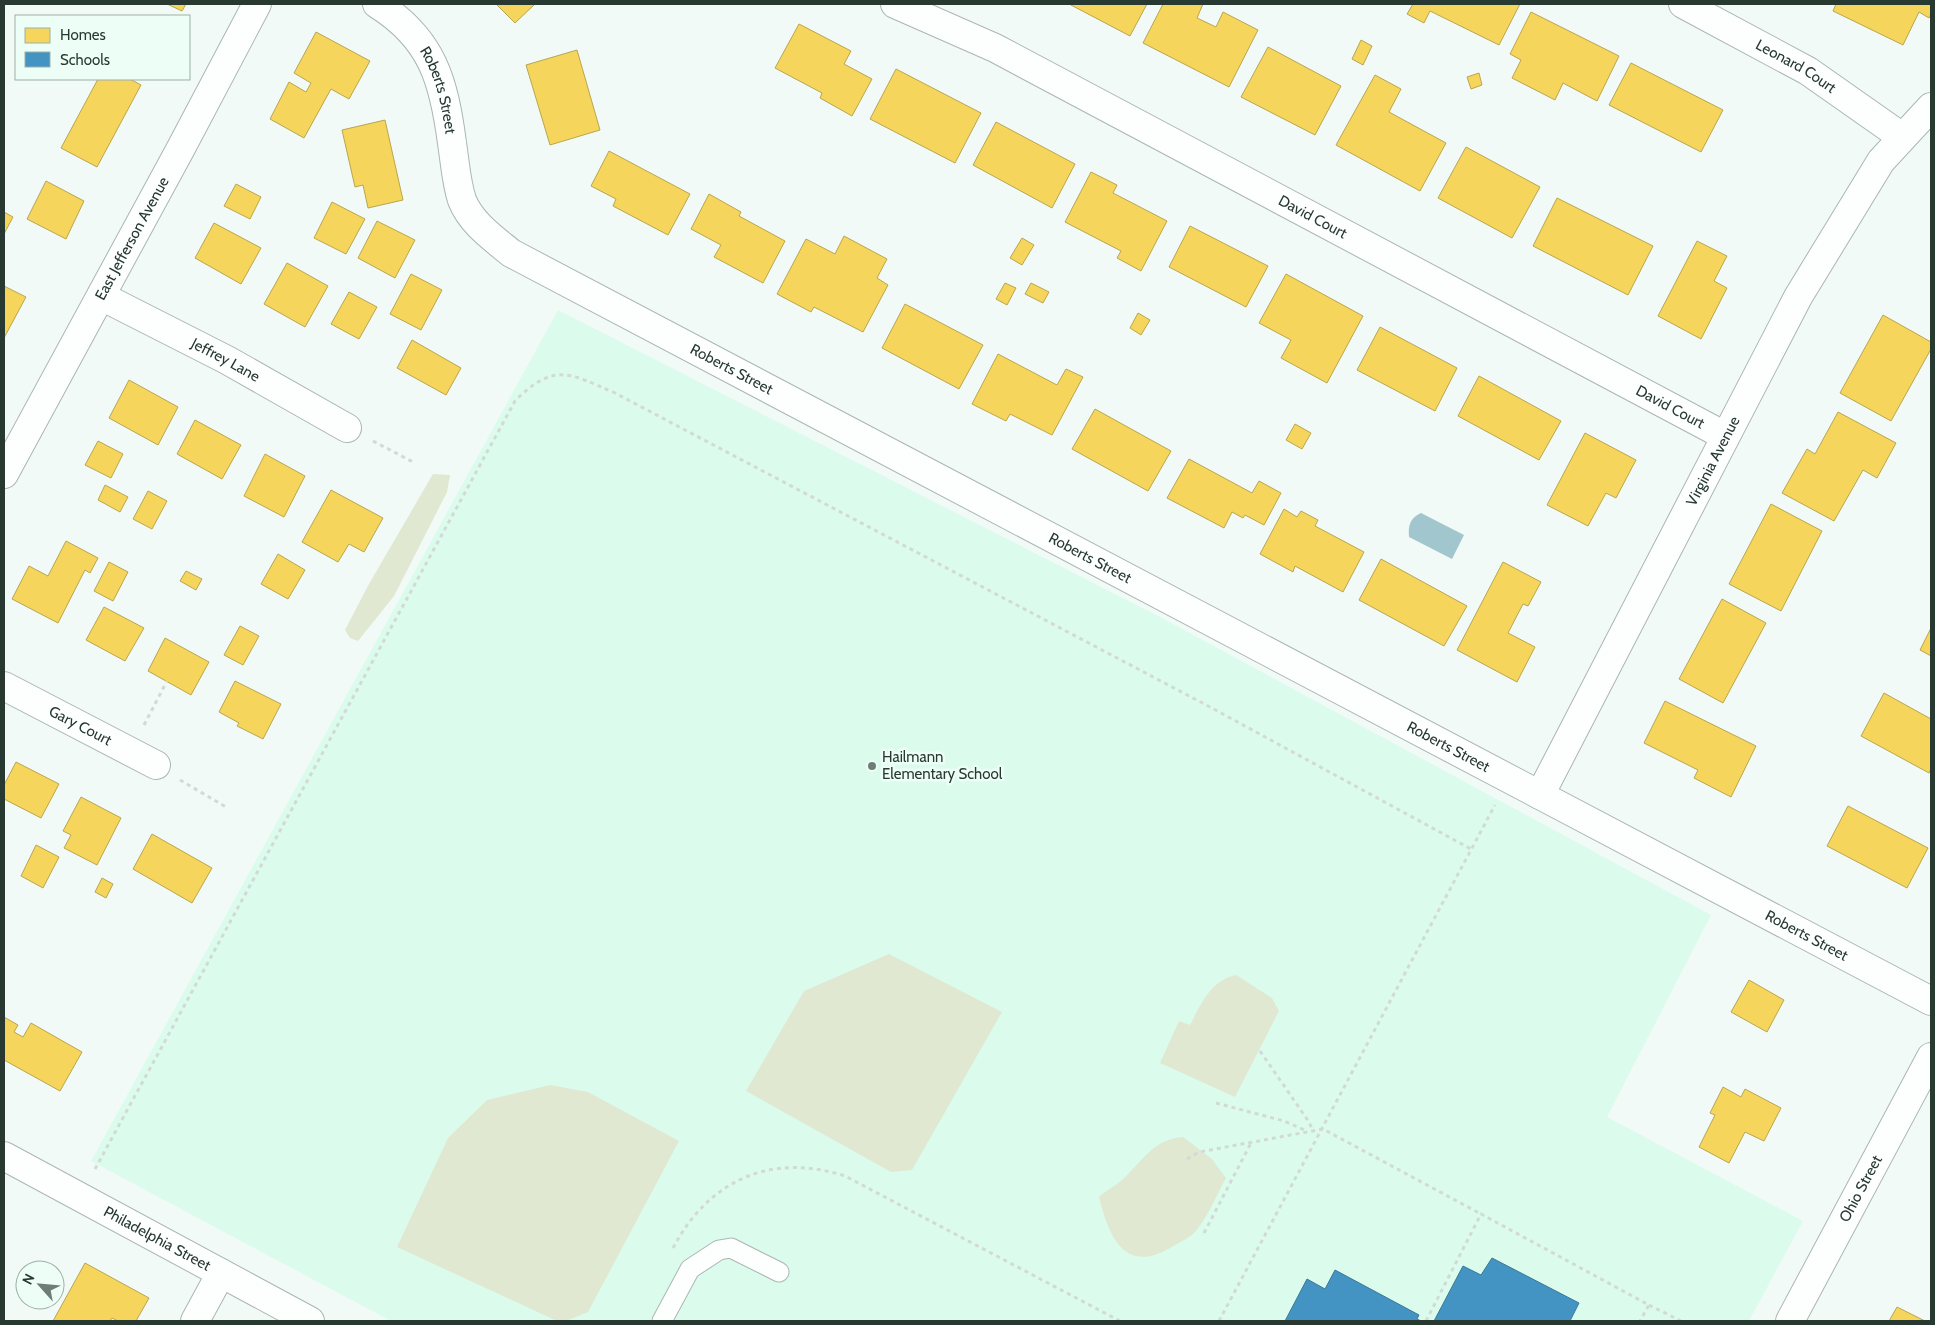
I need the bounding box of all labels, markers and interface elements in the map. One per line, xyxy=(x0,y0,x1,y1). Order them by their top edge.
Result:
legend xyxy=(15,15,190,80)
text: Homes xyxy=(60,26,106,44)
street label: Leonard Court xyxy=(1753,36,1840,97)
street label: Roberts Street xyxy=(416,43,460,135)
text: Schools xyxy=(60,51,110,69)
street label: East Jefferson Avenue xyxy=(91,173,173,303)
street label: David Court xyxy=(1275,191,1350,242)
street label: Jeffrey Lane xyxy=(187,334,263,386)
street label: Roberts Street xyxy=(687,340,776,398)
street label: David Court xyxy=(1633,381,1708,432)
street label: Virginia Avenue xyxy=(1682,413,1744,509)
street label: Roberts Street xyxy=(1046,529,1134,587)
street label: Gary Court xyxy=(46,702,115,749)
street label: Roberts Street xyxy=(1404,718,1493,776)
place label: Hailmann Elementary School xyxy=(882,748,1003,783)
marker: Hailmann Elementary School xyxy=(866,760,878,772)
street label: Roberts Street xyxy=(1762,906,1851,965)
street label: Ohio Street xyxy=(1836,1152,1886,1225)
street label: Philadelphia Street xyxy=(101,1202,214,1275)
north arrow xyxy=(15,1260,65,1310)
text: N xyxy=(18,1271,39,1288)

